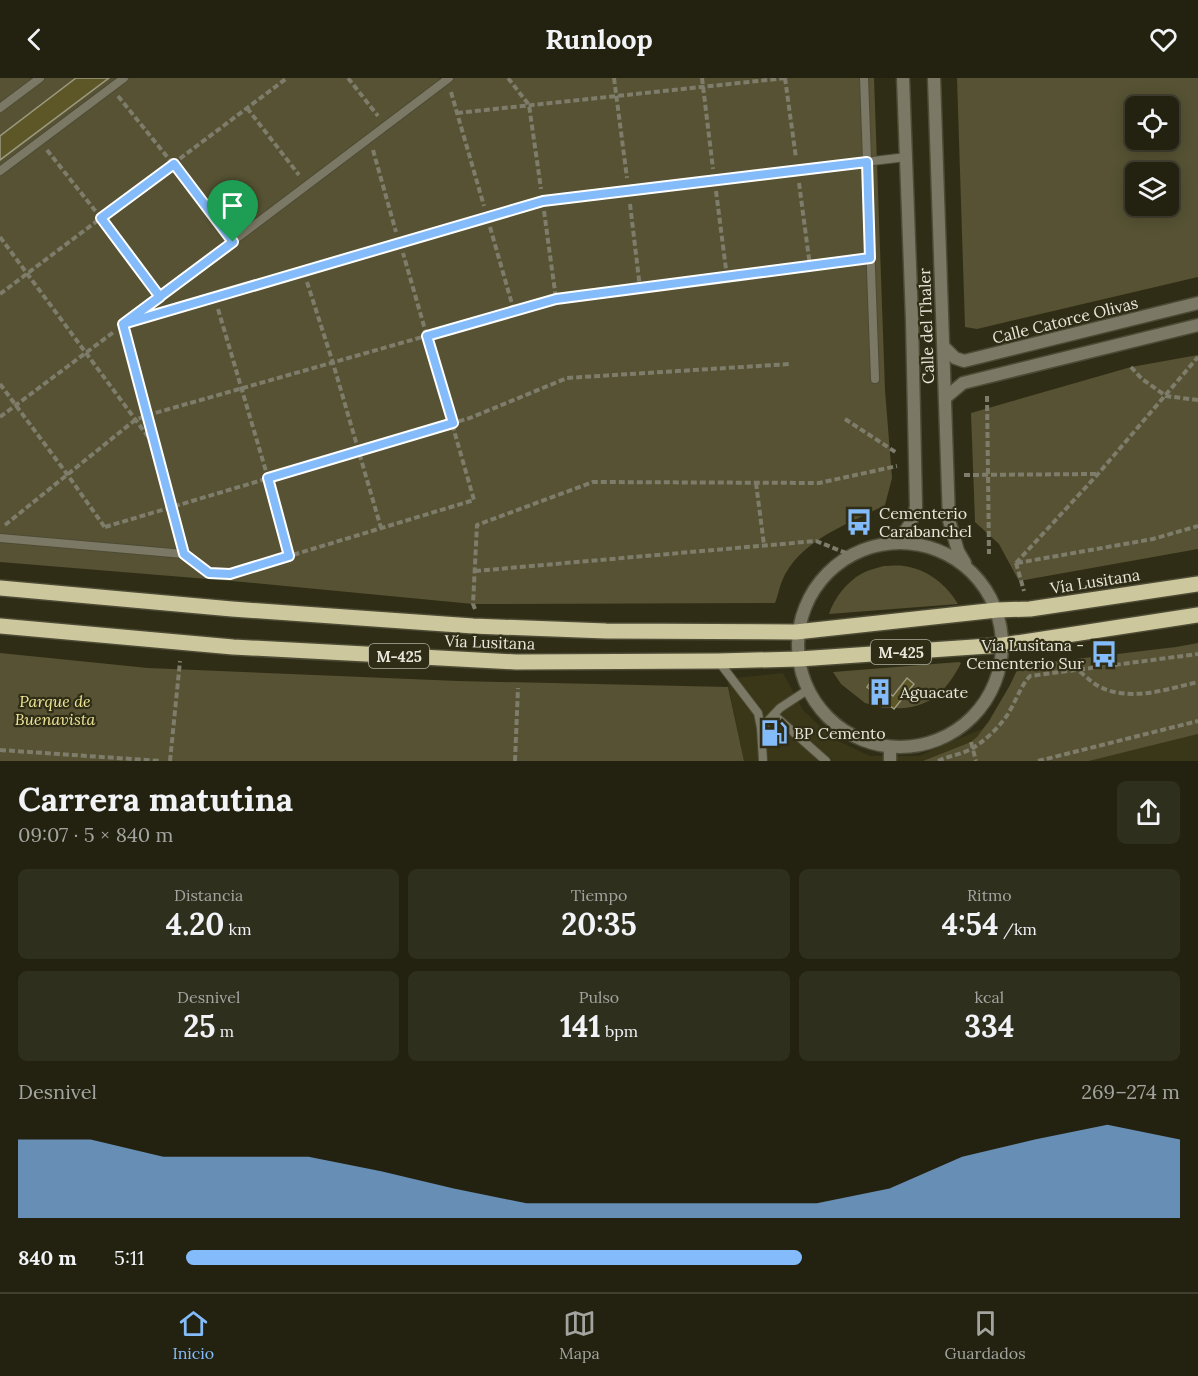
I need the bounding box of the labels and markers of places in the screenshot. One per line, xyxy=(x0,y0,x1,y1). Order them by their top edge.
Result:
pin xyxy=(207,180,258,242)
place label: Cementerio Carabanchel xyxy=(879,503,972,541)
bus stop icon: Cementerio Carabanchel xyxy=(844,507,874,537)
place label: Vía Lusitana - Cementerio Sur xyxy=(966,635,1084,673)
bus stop icon: Vía Lusitana - Cementerio Sur xyxy=(1089,639,1119,669)
building icon: Aguacate xyxy=(865,677,895,707)
place label: Aguacate xyxy=(899,682,968,702)
fuel station icon: BP Cemento xyxy=(759,718,789,748)
place label: BP Cemento xyxy=(794,723,886,743)

